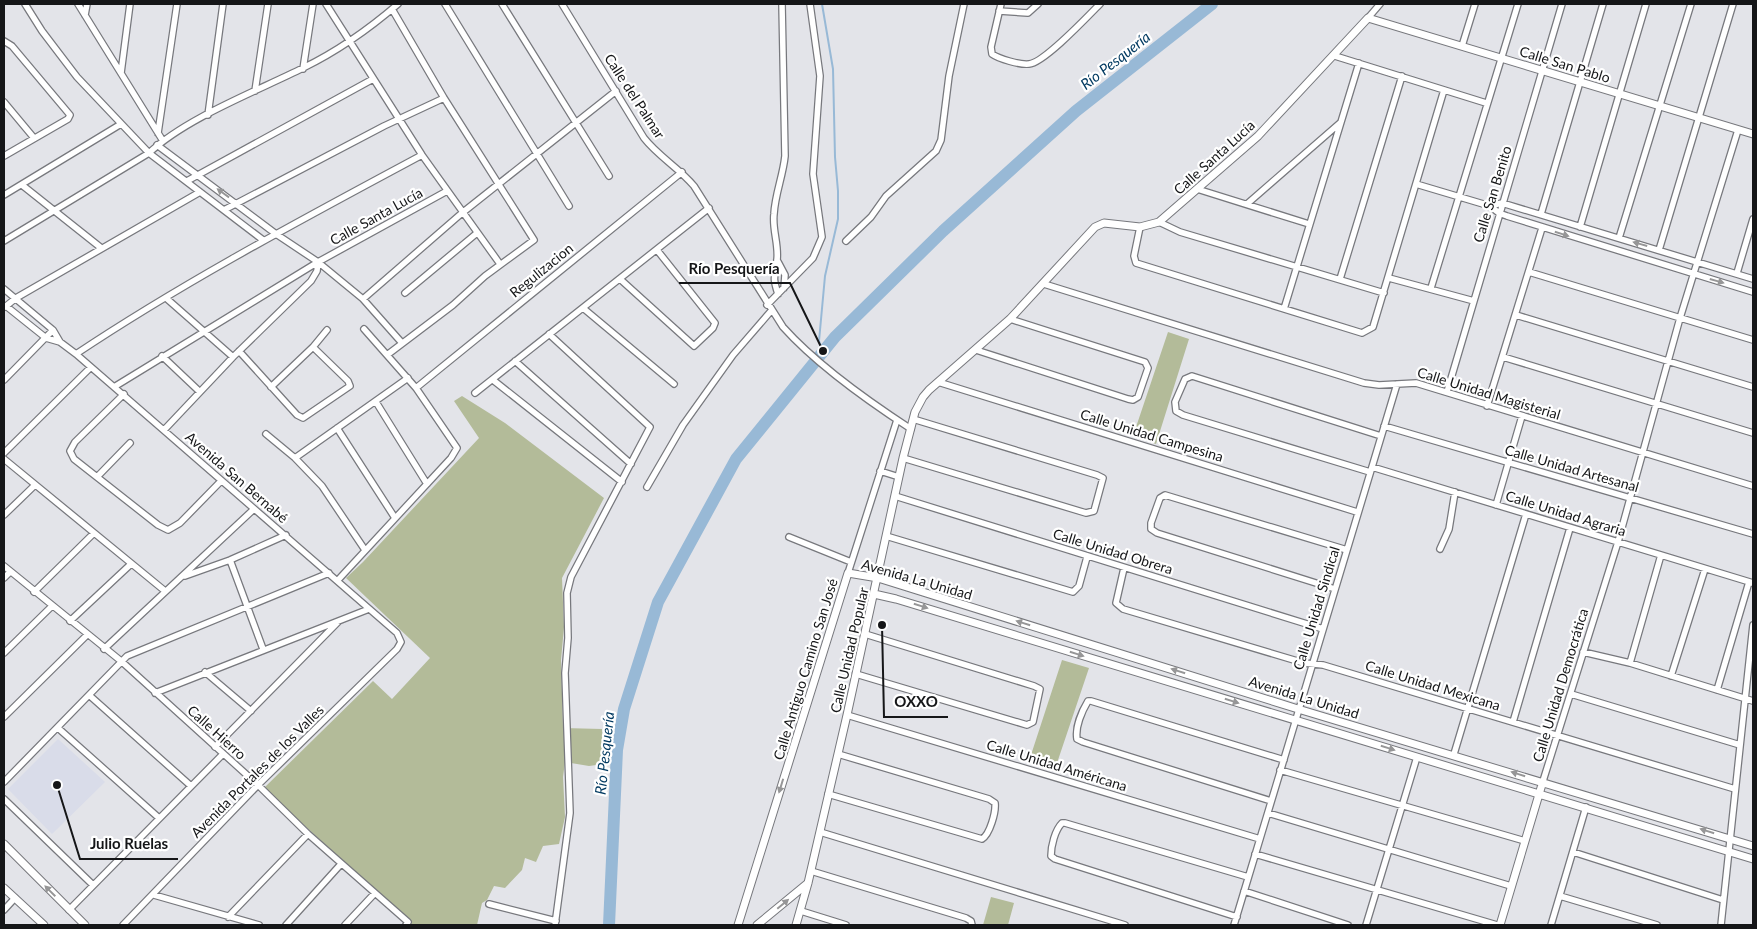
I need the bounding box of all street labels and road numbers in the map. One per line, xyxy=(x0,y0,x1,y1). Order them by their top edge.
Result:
street label: Calle San Pablo xyxy=(1518,42,1612,86)
street label: Calle del Palmar xyxy=(601,50,669,142)
street label: Calle Santa Lucía xyxy=(1170,116,1258,198)
street label: Calle San Benito xyxy=(1469,144,1515,244)
street label: Calle Santa Lucía xyxy=(327,184,425,248)
street label: Regulizacion xyxy=(506,239,576,301)
street label: Calle Unidad Magisterial xyxy=(1415,363,1563,423)
street label: Calle Unidad Campesina xyxy=(1078,405,1226,465)
street label: Avenida San Bernabé xyxy=(182,428,292,526)
street label: Calle Unidad Artesanal xyxy=(1503,441,1641,495)
street label: Calle Unidad Agraria xyxy=(1504,487,1628,539)
street label: Calle Unidad Obrera xyxy=(1051,525,1175,577)
street label: Calle Unidad Sindical xyxy=(1289,544,1343,672)
street label: Avenida La Unidad xyxy=(860,555,974,603)
street label: Calle Antiguo Camino San José xyxy=(769,576,841,762)
street label: Calle Unidad Popular xyxy=(826,586,872,714)
street label: Calle Unidad Democrática xyxy=(1529,606,1591,764)
street label: Calle Unidad Mexicana xyxy=(1363,656,1503,714)
street label: Avenida La Unidad xyxy=(1247,672,1361,722)
street label: Calle Hierro xyxy=(184,701,250,763)
street label: Avenida Portales de los Valles xyxy=(187,701,327,841)
street label: Calle Unidad Américana xyxy=(985,736,1129,795)

